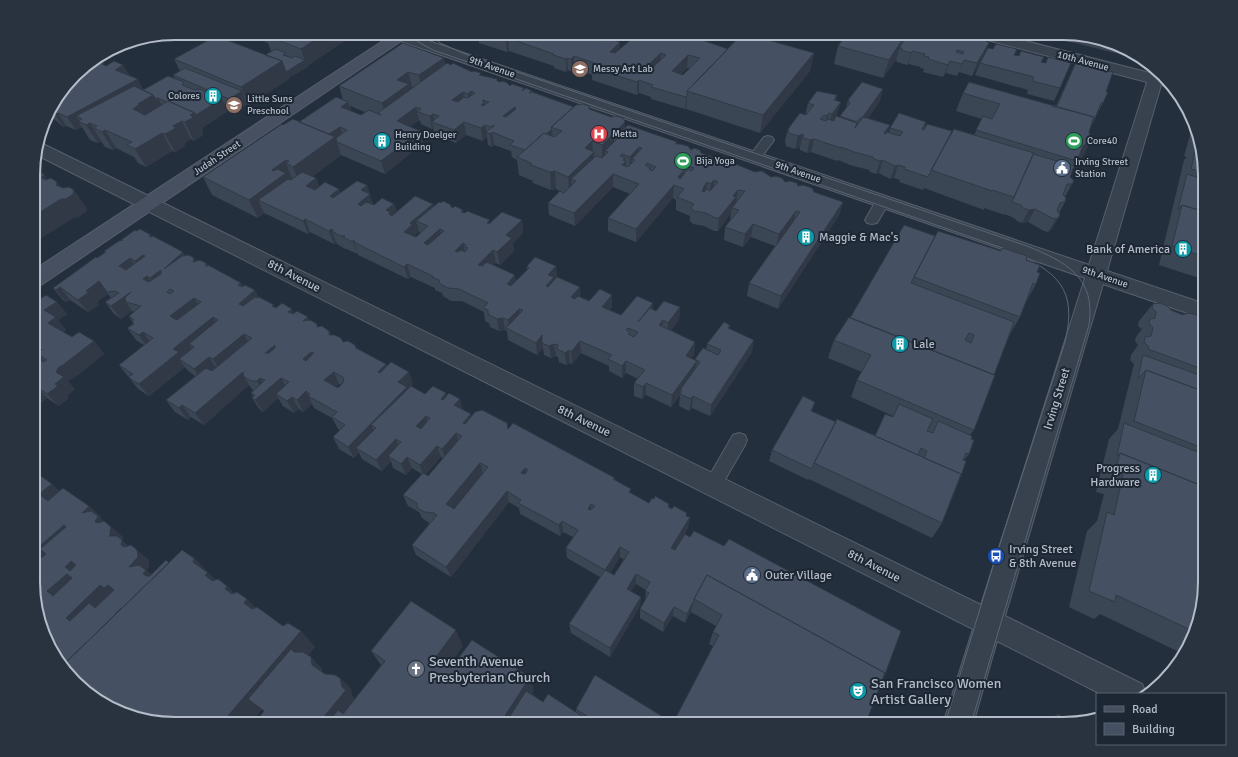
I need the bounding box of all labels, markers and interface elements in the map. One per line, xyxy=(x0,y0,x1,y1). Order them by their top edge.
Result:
street label: 10th Avenue xyxy=(1056,48,1110,74)
street label: 9th Avenue xyxy=(467,54,517,80)
school or university icon: Messy Art Lab xyxy=(570,59,590,79)
place label: Messy Art Lab xyxy=(593,63,653,75)
building icon: Colores xyxy=(203,86,223,106)
place label: Colores xyxy=(168,90,201,102)
place label: Little Suns Preschool xyxy=(247,93,293,117)
school or university icon: Little Suns Preschool xyxy=(224,95,244,115)
hospital icon: Metta xyxy=(589,124,609,144)
place label: Metta xyxy=(612,128,637,140)
place label: Henry Doelger Building xyxy=(395,129,457,153)
building icon: Henry Doelger Building xyxy=(372,131,392,151)
sports icon: Core40 xyxy=(1064,131,1084,151)
place label: Core40 xyxy=(1087,135,1117,147)
street label: Judah Street xyxy=(191,138,243,178)
sports icon: Bija Yoga xyxy=(673,151,693,171)
place label: Bija Yoga xyxy=(696,155,735,167)
place label: Irving Street Station xyxy=(1075,156,1129,180)
public building icon: Irving Street Station xyxy=(1052,158,1072,178)
street label: 9th Avenue xyxy=(773,159,823,185)
building icon: Maggie & Mac's xyxy=(796,227,816,247)
place label: Maggie & Mac's xyxy=(819,230,898,245)
building icon: Bank of America xyxy=(1173,239,1193,259)
place label: Bank of America xyxy=(1086,242,1170,257)
street label: 8th Avenue xyxy=(265,256,323,296)
street label: 9th Avenue xyxy=(1080,264,1130,290)
building icon: Lale xyxy=(890,334,910,354)
place label: Lale xyxy=(913,337,935,352)
street label: Irving Street xyxy=(1041,366,1073,432)
street label: 8th Avenue xyxy=(555,402,613,440)
place label: Progress Hardware xyxy=(1090,461,1140,490)
building icon: Progress Hardware xyxy=(1143,465,1163,485)
place label: Irving Street & 8th Avenue xyxy=(1009,542,1077,571)
street label: 8th Avenue xyxy=(845,546,903,586)
bus stop icon: Irving Street & 8th Avenue xyxy=(986,546,1006,566)
public building icon: Outer Village xyxy=(742,565,762,585)
place label: Outer Village xyxy=(765,568,832,583)
place label: Seventh Avenue Presbyterian Church xyxy=(429,653,550,686)
church icon: Seventh Avenue Presbyterian Church xyxy=(406,659,426,679)
place label: San Francisco Women Artist Gallery xyxy=(871,675,1001,708)
theatre icon: San Francisco Women Artist Gallery xyxy=(848,681,868,701)
legend xyxy=(1096,693,1226,745)
text: Road xyxy=(1132,702,1158,717)
text: Building xyxy=(1132,722,1175,737)

